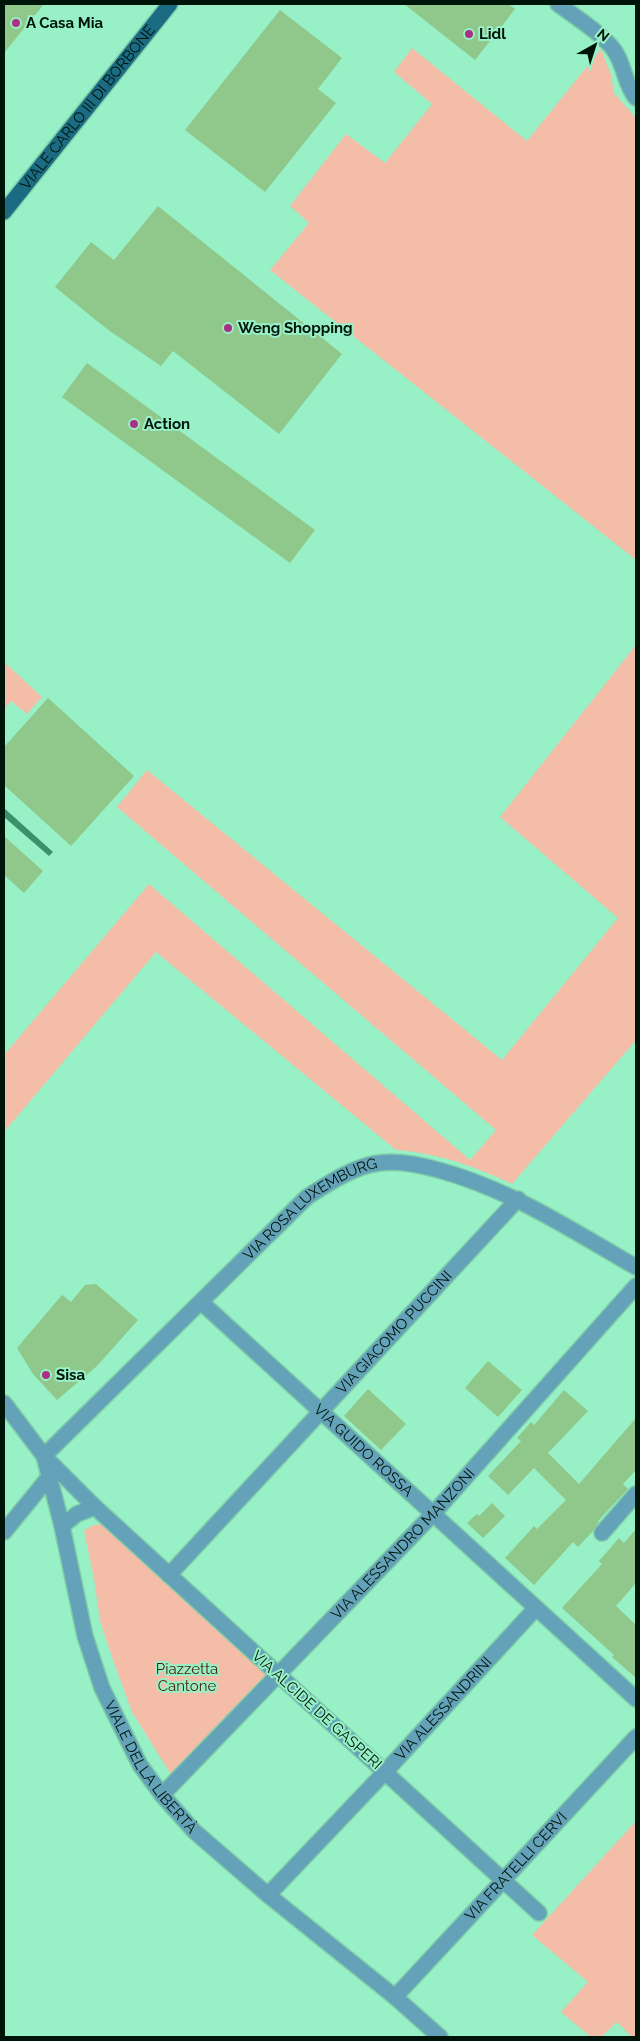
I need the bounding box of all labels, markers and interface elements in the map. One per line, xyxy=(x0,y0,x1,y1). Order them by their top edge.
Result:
place label: A Casa Mia xyxy=(26,14,104,32)
marker: A Casa Mia xyxy=(10,17,22,29)
north arrow xyxy=(570,20,620,70)
street label: VIALE CARLO III DI BORBONE xyxy=(16,21,159,193)
place label: Lidl xyxy=(479,25,506,43)
text: N xyxy=(594,25,612,44)
marker: Lidl xyxy=(463,28,475,40)
place label: Weng Shopping xyxy=(238,319,353,337)
marker: Weng Shopping xyxy=(222,322,234,334)
place label: Action xyxy=(144,415,190,433)
marker: Action xyxy=(128,418,140,430)
street label: VIA ROSA LUXEMBURG xyxy=(239,1154,379,1264)
street label: VIA GIACOMO PUCCINI xyxy=(333,1267,456,1398)
place label: Sisa xyxy=(56,1366,85,1384)
marker: Sisa xyxy=(40,1369,52,1381)
street label: VIA GUIDO ROSSA xyxy=(310,1400,417,1500)
street label: VIA ALESSANDRO MANZONI xyxy=(327,1465,478,1623)
street label: VIA ALCIDE DE GASPERI xyxy=(248,1647,386,1773)
street label: VIA ALESSANDRINI xyxy=(391,1653,496,1764)
park label: Piazzetta Cantone xyxy=(156,1660,218,1695)
street label: VIALE DELLA LIBERTÀ xyxy=(101,1698,201,1837)
street label: VIA FRATELLI CERVI xyxy=(461,1808,571,1924)

